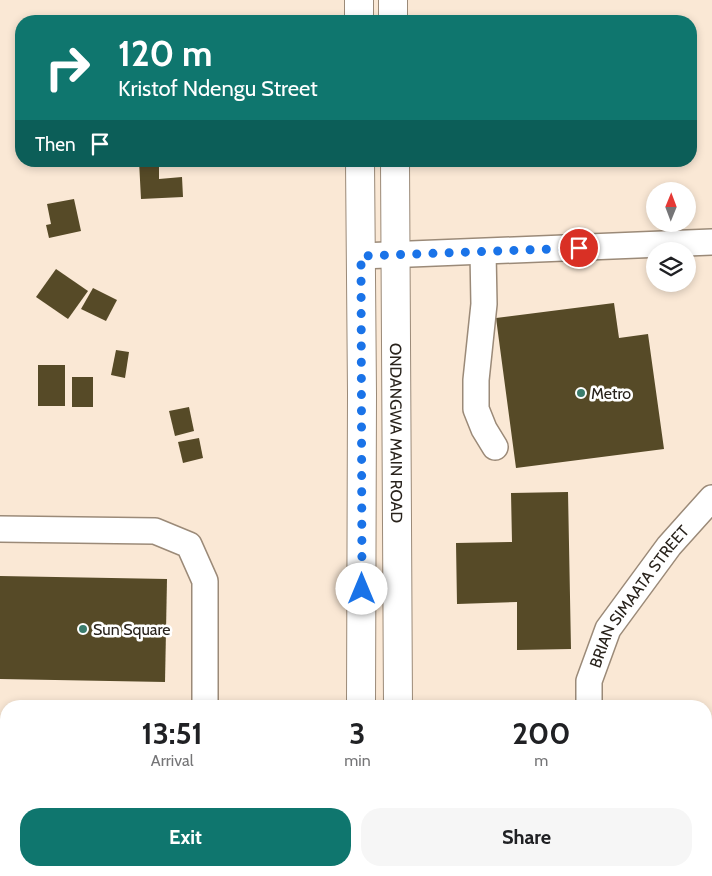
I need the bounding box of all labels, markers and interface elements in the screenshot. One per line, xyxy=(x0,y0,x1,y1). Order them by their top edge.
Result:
text: 120 m xyxy=(118,32,212,75)
icon: right xyxy=(35,35,100,100)
text: Kristof Ndengu Street xyxy=(118,75,318,102)
icon: arrive xyxy=(86,130,114,158)
text: Then xyxy=(35,133,76,156)
north arrow xyxy=(646,182,696,232)
map controls xyxy=(646,182,696,292)
pin xyxy=(558,227,600,269)
icon: arrive xyxy=(565,234,593,262)
button: layers xyxy=(646,242,696,292)
street label: ONDANGWA MAIN ROAD xyxy=(387,343,406,523)
place label: Metro xyxy=(591,384,631,403)
marker: Metro xyxy=(575,387,587,399)
street label: BRIAN SIMAATA STREET xyxy=(585,521,693,670)
position arrow xyxy=(335,562,387,614)
place label: Sun Square xyxy=(93,620,171,639)
marker: Sun Square xyxy=(77,623,89,635)
text: 13:51 xyxy=(142,715,203,752)
text: 3 xyxy=(349,715,365,752)
text: 200 xyxy=(512,715,570,752)
text: Arrival xyxy=(151,751,193,770)
text: min xyxy=(344,751,371,770)
text: m xyxy=(534,751,548,770)
button: Exit xyxy=(20,808,351,866)
button: Share xyxy=(361,808,692,866)

